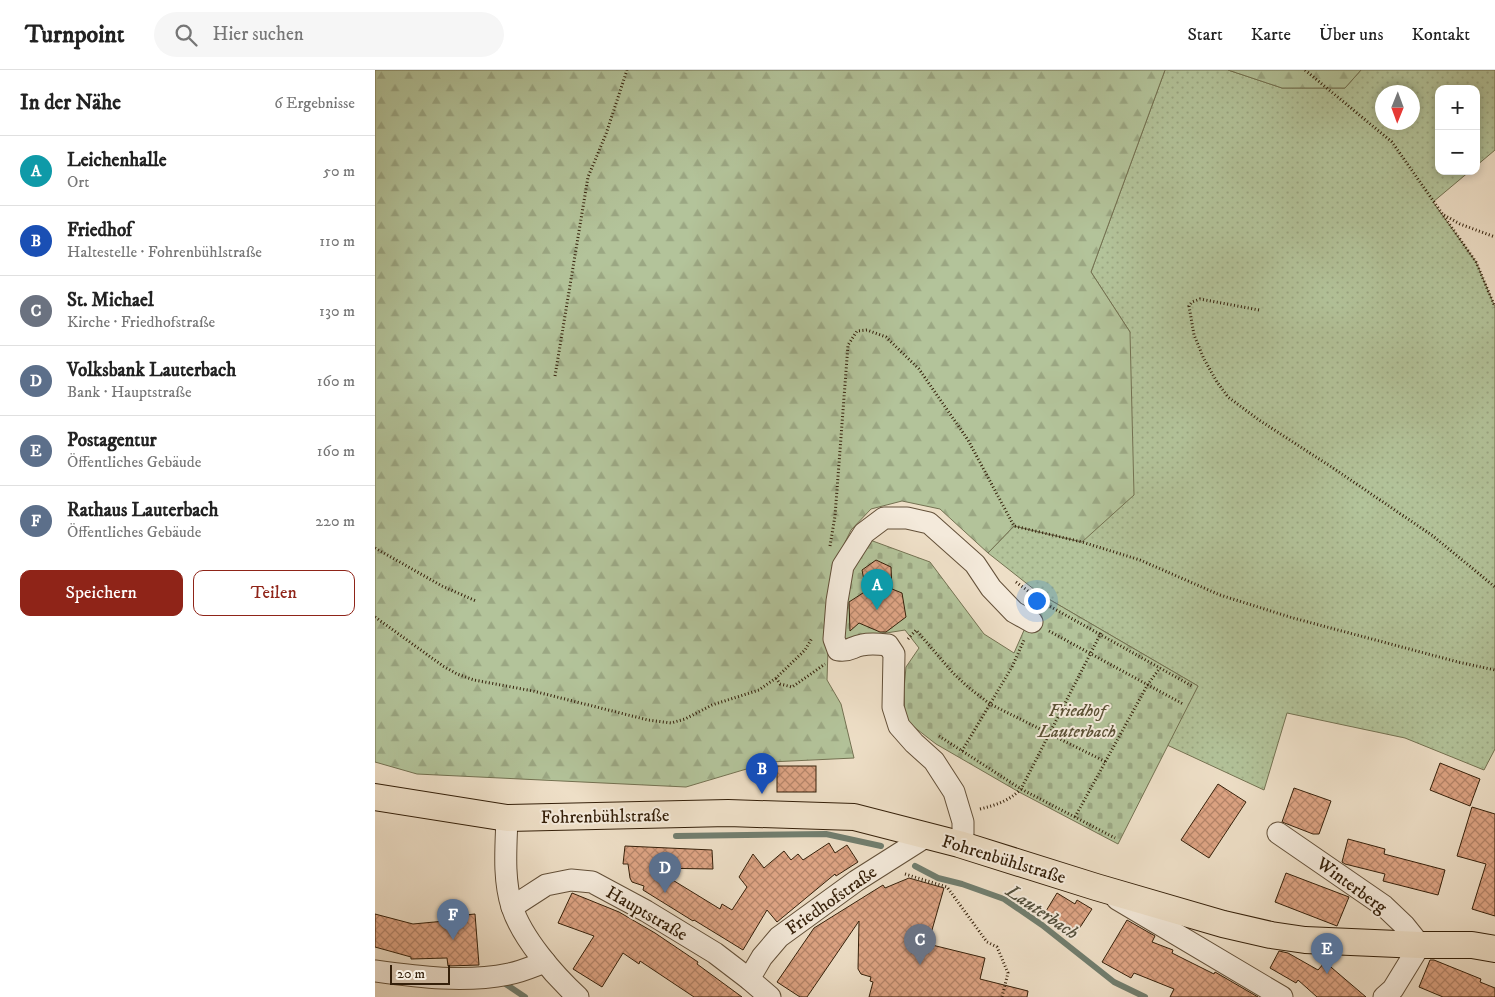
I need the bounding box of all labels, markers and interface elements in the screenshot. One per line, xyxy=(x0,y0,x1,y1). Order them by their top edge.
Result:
search box xyxy=(154,12,504,57)
text: Turnpoint xyxy=(25,20,124,50)
icon: search xyxy=(172,21,200,49)
text: Hier suchen xyxy=(212,23,304,46)
text: Start xyxy=(1187,24,1223,46)
text: Karte xyxy=(1251,24,1291,46)
text: Über uns xyxy=(1319,24,1383,46)
text: Kontakt xyxy=(1411,24,1470,46)
north arrow xyxy=(1375,85,1420,130)
map controls xyxy=(1435,85,1480,175)
button: + xyxy=(1435,85,1480,130)
text: In der Nähe xyxy=(20,90,121,116)
text: 6 Ergebnisse xyxy=(274,93,355,113)
button: − xyxy=(1435,130,1480,175)
text: Leichenhalle xyxy=(67,149,167,172)
text: A xyxy=(31,161,41,181)
text: 50 m xyxy=(323,161,355,181)
text: Ort xyxy=(67,172,89,192)
text: Friedhof xyxy=(67,219,132,242)
text: B xyxy=(31,231,41,251)
text: 110 m xyxy=(319,231,355,251)
text: Haltestelle · Fohrenbühlstraße xyxy=(67,242,262,262)
text: St. Michael xyxy=(67,289,154,312)
text: C xyxy=(31,301,41,321)
text: 130 m xyxy=(319,301,355,321)
text: Kirche · Friedhofstraße xyxy=(67,312,215,332)
text: Volksbank Lauterbach xyxy=(67,359,236,382)
text: D xyxy=(30,371,42,391)
text: 160 m xyxy=(317,371,355,391)
text: Bank · Hauptstraße xyxy=(67,382,192,402)
text: Postagentur xyxy=(67,429,157,452)
text: E xyxy=(30,441,42,461)
text: 160 m xyxy=(317,441,355,461)
text: Öffentliches Gebäude xyxy=(67,452,201,472)
text: Rathaus Lauterbach xyxy=(67,499,219,522)
text: F xyxy=(31,511,41,531)
text: 220 m xyxy=(315,511,355,531)
text: Öffentliches Gebäude xyxy=(67,522,201,542)
pin: A xyxy=(861,569,893,610)
button: Speichern xyxy=(20,570,183,616)
button: Teilen xyxy=(193,570,355,616)
your location xyxy=(1024,588,1050,614)
park label: Friedhof Lauterbach xyxy=(1037,700,1116,743)
pin: B xyxy=(746,753,778,794)
street label: Fohrenbühlstraße xyxy=(541,805,669,829)
street label: Fohrenbühlstraße xyxy=(939,831,1068,889)
pin: D xyxy=(649,852,681,893)
street label: Winterberg xyxy=(1311,852,1391,919)
street label: Friedhofstraße xyxy=(782,861,881,940)
water label: Lauterbach xyxy=(1001,879,1083,945)
street label: Hauptstraße xyxy=(602,882,691,946)
pin: F xyxy=(437,899,469,940)
pin: C xyxy=(904,924,936,965)
pin: E xyxy=(1311,933,1343,974)
scale bar xyxy=(390,962,450,985)
text: 20 m xyxy=(397,965,425,983)

